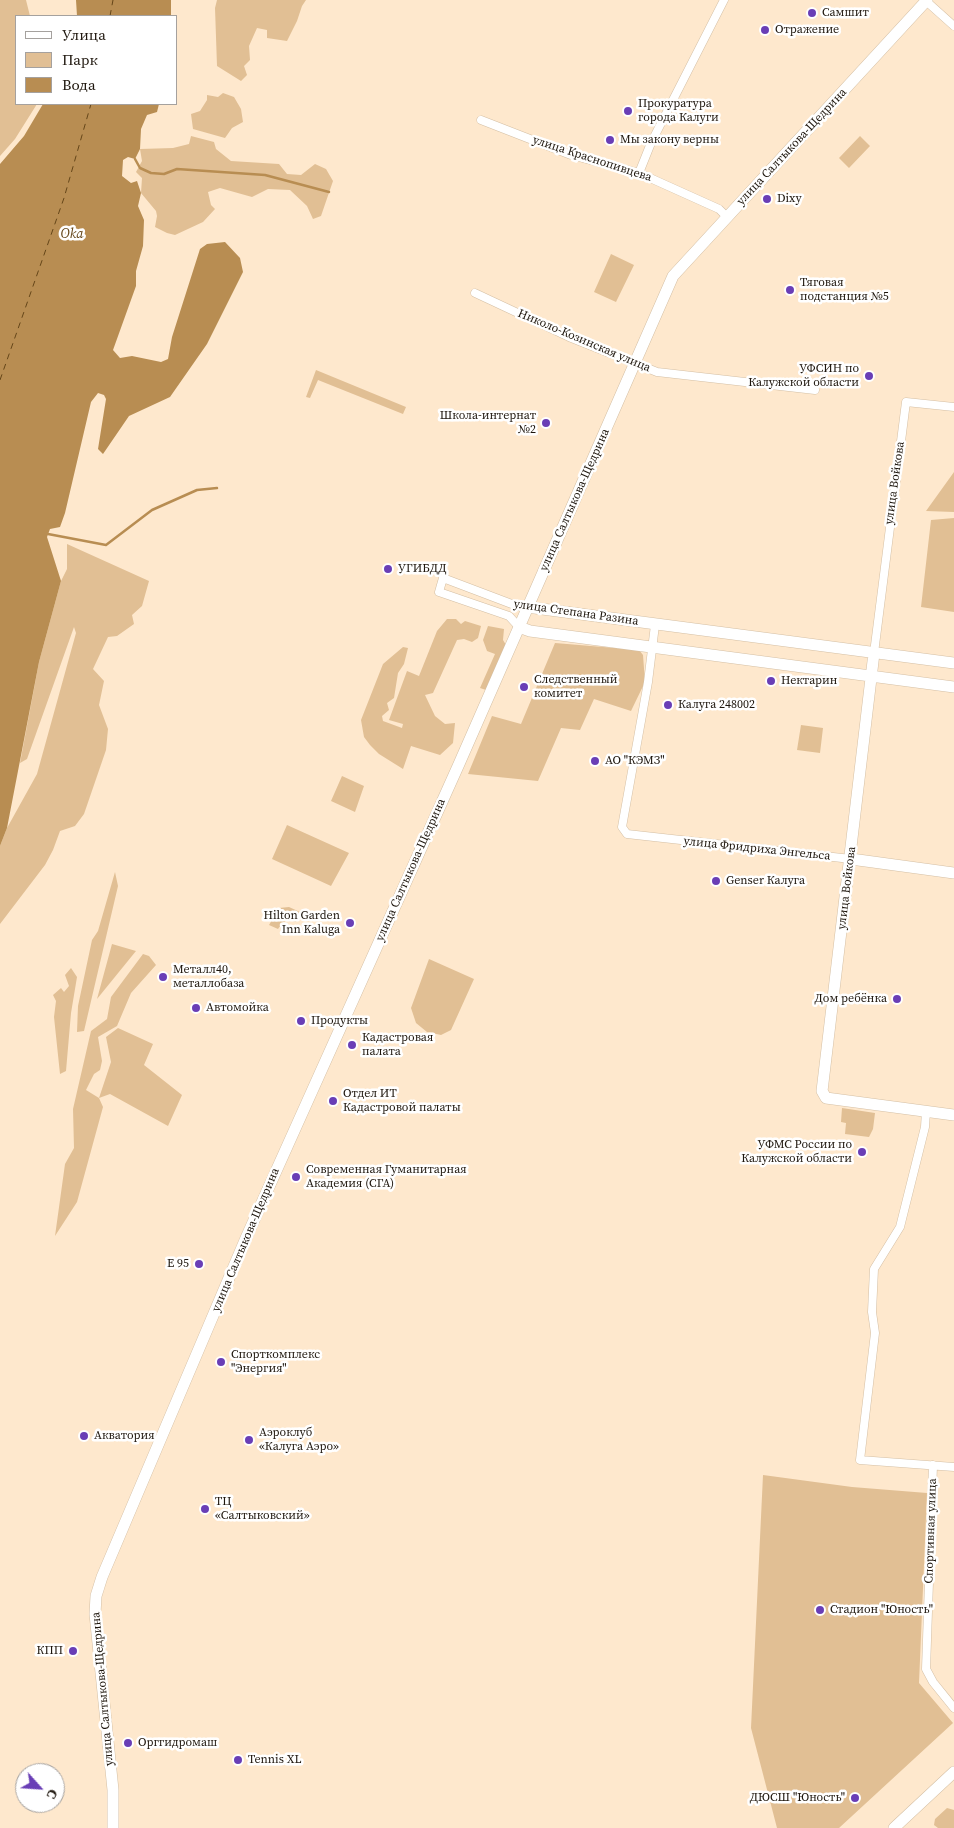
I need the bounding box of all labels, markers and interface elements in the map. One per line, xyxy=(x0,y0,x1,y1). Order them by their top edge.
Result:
place label: Самшит xyxy=(822,6,869,20)
marker: Самшит xyxy=(806,7,818,19)
legend xyxy=(15,15,178,105)
place label: Отражение xyxy=(775,23,839,37)
text: Улица xyxy=(62,24,106,45)
marker: Отражение xyxy=(759,24,771,36)
text: Парк xyxy=(62,49,98,70)
text: Вода xyxy=(62,74,96,95)
street label: улица Салтыкова-Щедрина xyxy=(734,86,850,208)
place label: Прокуратура города Калуги xyxy=(638,97,719,125)
marker: Прокуратура города Калуги xyxy=(622,105,634,117)
street label: улица Краснопивцева xyxy=(531,133,653,185)
place label: Мы закону верны xyxy=(620,133,719,147)
marker: Мы закону верны xyxy=(604,134,616,146)
place label: Dixy xyxy=(777,192,802,206)
marker: Dixy xyxy=(761,193,773,205)
water label: Oka xyxy=(60,226,84,242)
place label: Тяговая подстанция №5 xyxy=(800,276,889,304)
marker: Тяговая подстанция №5 xyxy=(784,284,796,296)
street label: Николо-Козинская улица xyxy=(515,306,653,376)
place label: УФСИН по Калужской области xyxy=(748,362,859,390)
marker: УФСИН по Калужской области xyxy=(863,370,875,382)
place label: Школа-интернат №2 xyxy=(440,409,536,437)
marker: Школа-интернат №2 xyxy=(540,417,552,429)
street label: улица Салтыкова-Щедрина xyxy=(537,426,613,574)
street label: улица Войкова xyxy=(882,441,908,525)
place label: УГИБДД xyxy=(398,562,446,576)
marker: УГИБДД xyxy=(382,563,394,575)
street label: улица Степана Разина xyxy=(513,597,639,629)
place label: Следственный комитет xyxy=(534,673,618,701)
place label: Нектарин xyxy=(781,674,837,688)
marker: Нектарин xyxy=(765,675,777,687)
marker: Следственный комитет xyxy=(518,681,530,693)
place label: Калуга 248002 xyxy=(678,698,755,712)
marker: Калуга 248002 xyxy=(662,699,674,711)
place label: АО "КЭМЗ" xyxy=(605,754,665,768)
marker: АО "КЭМЗ" xyxy=(589,755,601,767)
street label: улица Салтыкова-Щедрина xyxy=(373,796,449,944)
street label: улица Фридриха Энгельса xyxy=(683,834,831,864)
street label: улица Войкова xyxy=(835,846,859,930)
place label: Genser Калуга xyxy=(726,874,805,888)
marker: Genser Калуга xyxy=(710,875,722,887)
place label: Hilton Garden Inn Kaluga xyxy=(263,909,340,937)
marker: Hilton Garden Inn Kaluga xyxy=(344,917,356,929)
place label: Металл40, металлобаза xyxy=(173,963,244,991)
marker: Металл40, металлобаза xyxy=(157,971,169,983)
place label: Дом ребёнка xyxy=(815,992,887,1006)
marker: Дом ребёнка xyxy=(891,993,903,1005)
place label: Автомойка xyxy=(206,1001,269,1015)
marker: Автомойка xyxy=(190,1002,202,1014)
place label: Продукты xyxy=(311,1014,368,1028)
marker: Продукты xyxy=(295,1015,307,1027)
place label: Кадастровая палата xyxy=(362,1031,433,1059)
marker: Кадастровая палата xyxy=(346,1039,358,1051)
place label: Отдел ИТ Кадастровой палаты xyxy=(343,1087,461,1115)
marker: Отдел ИТ Кадастровой палаты xyxy=(327,1095,339,1107)
place label: УФМС России по Калужской области xyxy=(741,1138,852,1166)
marker: УФМС России по Калужской области xyxy=(856,1146,868,1158)
place label: Современная Гуманитарная Академия (СГА) xyxy=(306,1163,467,1191)
street label: улица Салтыкова-Щедрина xyxy=(209,1166,283,1314)
marker: Современная Гуманитарная Академия (СГА) xyxy=(290,1171,302,1183)
place label: Е 95 xyxy=(167,1257,189,1271)
marker: Е 95 xyxy=(193,1258,205,1270)
place label: Спорткомплекс "Энергия" xyxy=(231,1348,320,1376)
marker: Спорткомплекс "Энергия" xyxy=(215,1356,227,1368)
place label: Аэроклуб «Калуга Аэро» xyxy=(259,1426,339,1454)
place label: Акватория xyxy=(94,1429,155,1443)
marker: Акватория xyxy=(78,1430,90,1442)
marker: Аэроклуб «Калуга Аэро» xyxy=(243,1434,255,1446)
street label: Спортивная улица xyxy=(922,1478,940,1584)
place label: ТЦ «Салтыковский» xyxy=(215,1495,310,1523)
marker: ТЦ «Салтыковский» xyxy=(199,1503,211,1515)
place label: Стадион "Юность" xyxy=(830,1603,933,1617)
marker: Стадион "Юность" xyxy=(814,1604,826,1616)
street label: улица Салтыкова-Щедрина xyxy=(89,1611,117,1767)
place label: КПП xyxy=(37,1644,63,1658)
marker: КПП xyxy=(67,1645,79,1657)
place label: Орггидромаш xyxy=(138,1736,217,1750)
marker: Орггидромаш xyxy=(122,1737,134,1749)
place label: Tennis XL xyxy=(248,1753,302,1767)
marker: Tennis XL xyxy=(232,1754,244,1766)
north arrow xyxy=(15,1763,65,1813)
text: С xyxy=(42,1786,63,1802)
place label: ДЮСШ "Юность" xyxy=(750,1791,845,1805)
marker: ДЮСШ "Юность" xyxy=(849,1792,861,1804)

